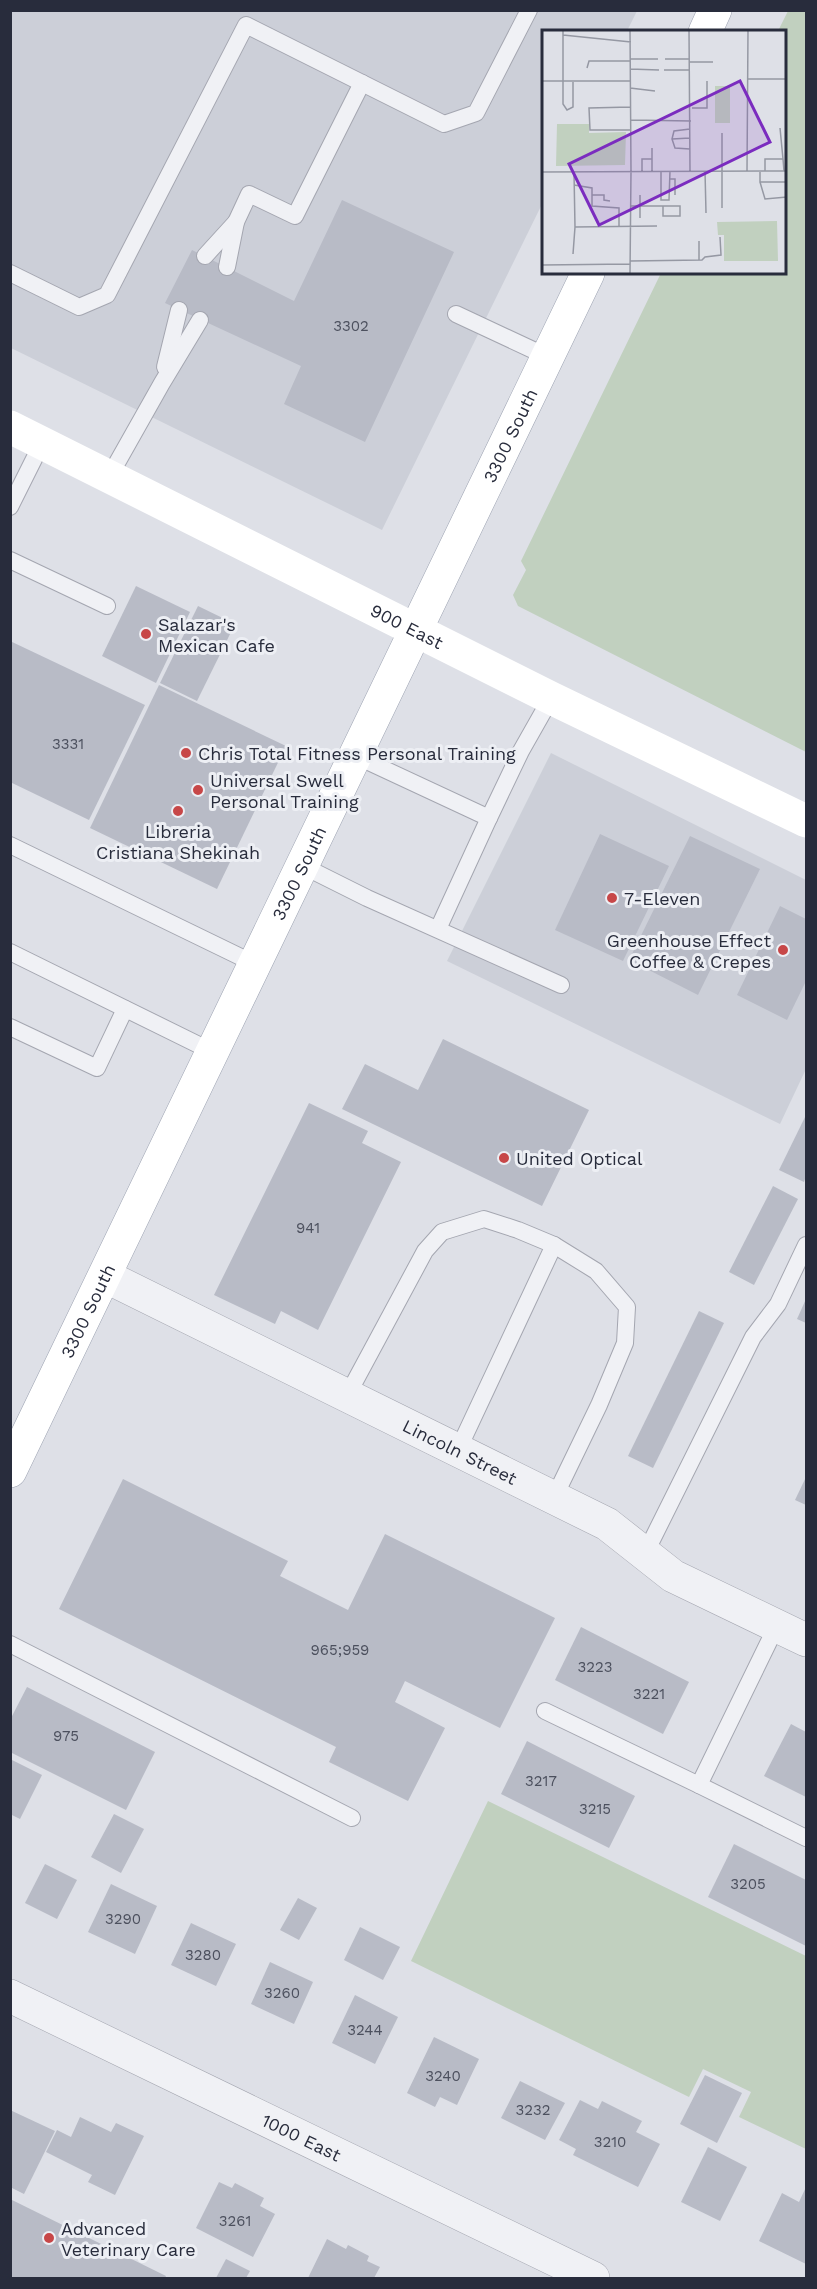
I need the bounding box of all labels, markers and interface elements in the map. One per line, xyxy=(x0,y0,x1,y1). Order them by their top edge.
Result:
inset map xyxy=(542,30,787,274)
house number: 3302 xyxy=(333,317,369,335)
street label: 3300 South xyxy=(478,385,541,486)
street label: 900 East xyxy=(367,599,447,653)
place label: Salazar's Mexican Cafe xyxy=(158,614,275,656)
marker: Salazar's Mexican Cafe xyxy=(139,627,153,641)
house number: 3331 xyxy=(52,735,84,753)
place label: Chris Total Fitness Personal Training xyxy=(198,743,516,764)
marker: Chris Total Fitness Personal Training xyxy=(179,746,193,760)
place label: Universal Swell Personal Training xyxy=(210,770,359,812)
marker: Universal Swell Personal Training xyxy=(191,783,205,797)
marker: Libreria Cristiana Shekinah xyxy=(171,804,185,818)
place label: Libreria Cristiana Shekinah xyxy=(96,821,260,863)
street label: 3300 South xyxy=(267,823,330,923)
place label: 7-Eleven xyxy=(624,888,700,909)
marker: 7-Eleven xyxy=(605,891,619,905)
place label: Greenhouse Effect Coffee & Crepes xyxy=(607,930,771,972)
marker: Greenhouse Effect Coffee & Crepes xyxy=(776,943,790,957)
place label: United Optical xyxy=(516,1148,643,1169)
marker: United Optical xyxy=(497,1151,511,1165)
house number: 941 xyxy=(296,1219,320,1237)
street label: 3300 South xyxy=(56,1260,119,1361)
street label: Lincoln Street xyxy=(400,1414,521,1489)
house number: 965;959 xyxy=(311,1641,369,1659)
house number: 3223 xyxy=(578,1658,612,1676)
house number: 3221 xyxy=(633,1685,665,1703)
house number: 975 xyxy=(53,1727,79,1745)
house number: 3217 xyxy=(525,1772,557,1790)
house number: 3215 xyxy=(579,1800,611,1818)
house number: 3205 xyxy=(730,1875,766,1893)
house number: 3290 xyxy=(105,1910,141,1928)
house number: 3280 xyxy=(185,1946,221,1964)
house number: 3260 xyxy=(264,1984,300,2002)
house number: 3244 xyxy=(347,2021,383,2039)
house number: 3240 xyxy=(425,2067,461,2085)
house number: 3232 xyxy=(516,2101,550,2119)
street label: 1000 East xyxy=(259,2109,345,2165)
house number: 3210 xyxy=(594,2133,626,2151)
house number: 3261 xyxy=(219,2212,251,2230)
place label: Advanced Veterinary Care xyxy=(61,2218,196,2260)
marker: Advanced Veterinary Care xyxy=(42,2231,56,2245)

